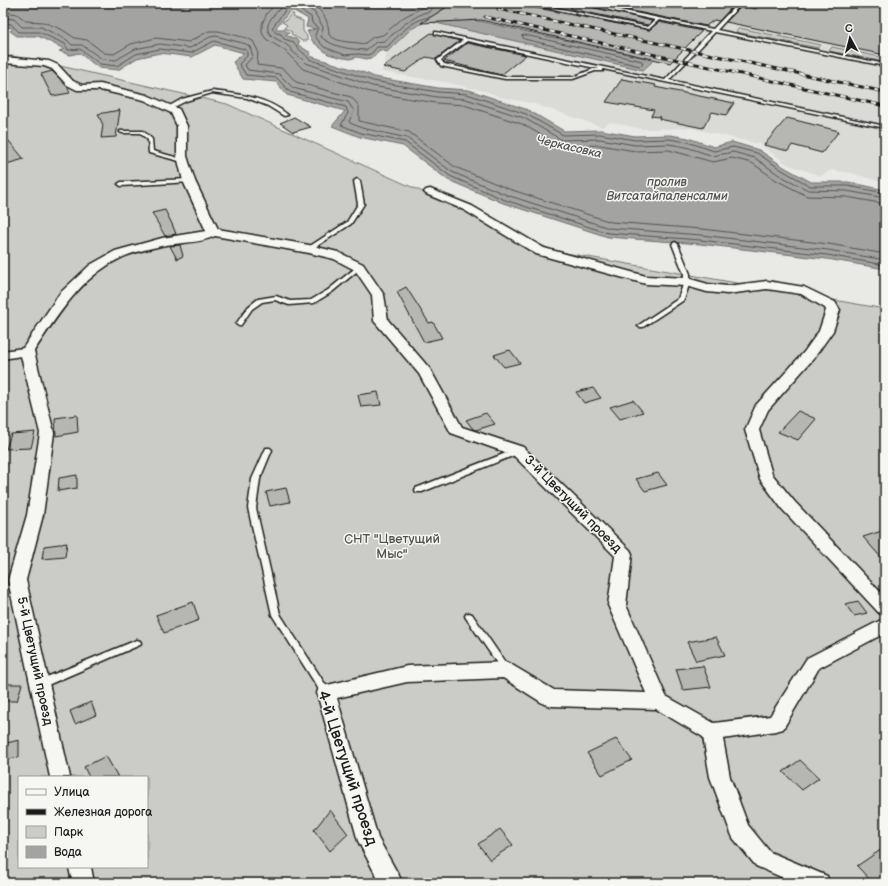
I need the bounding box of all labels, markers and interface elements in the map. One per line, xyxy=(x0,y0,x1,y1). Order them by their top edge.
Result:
north arrow xyxy=(830,18,870,58)
text: С xyxy=(844,22,854,35)
water label: Черкасовка xyxy=(535,132,603,162)
water label: пролив Витсатайпаленсалми xyxy=(606,175,728,204)
street label: 3-й Цветущий проезд xyxy=(521,452,625,556)
park label: СНТ "Цветущий Мыс" xyxy=(344,531,440,562)
street label: 5-й Цветущий проезд xyxy=(14,595,56,727)
street label: 4-й Цветущий проезд xyxy=(313,688,381,848)
legend xyxy=(18,776,148,868)
text: Улица xyxy=(54,785,90,800)
text: Железная дорога xyxy=(54,805,152,820)
text: Парк xyxy=(54,825,84,840)
text: Вода xyxy=(54,845,82,860)

